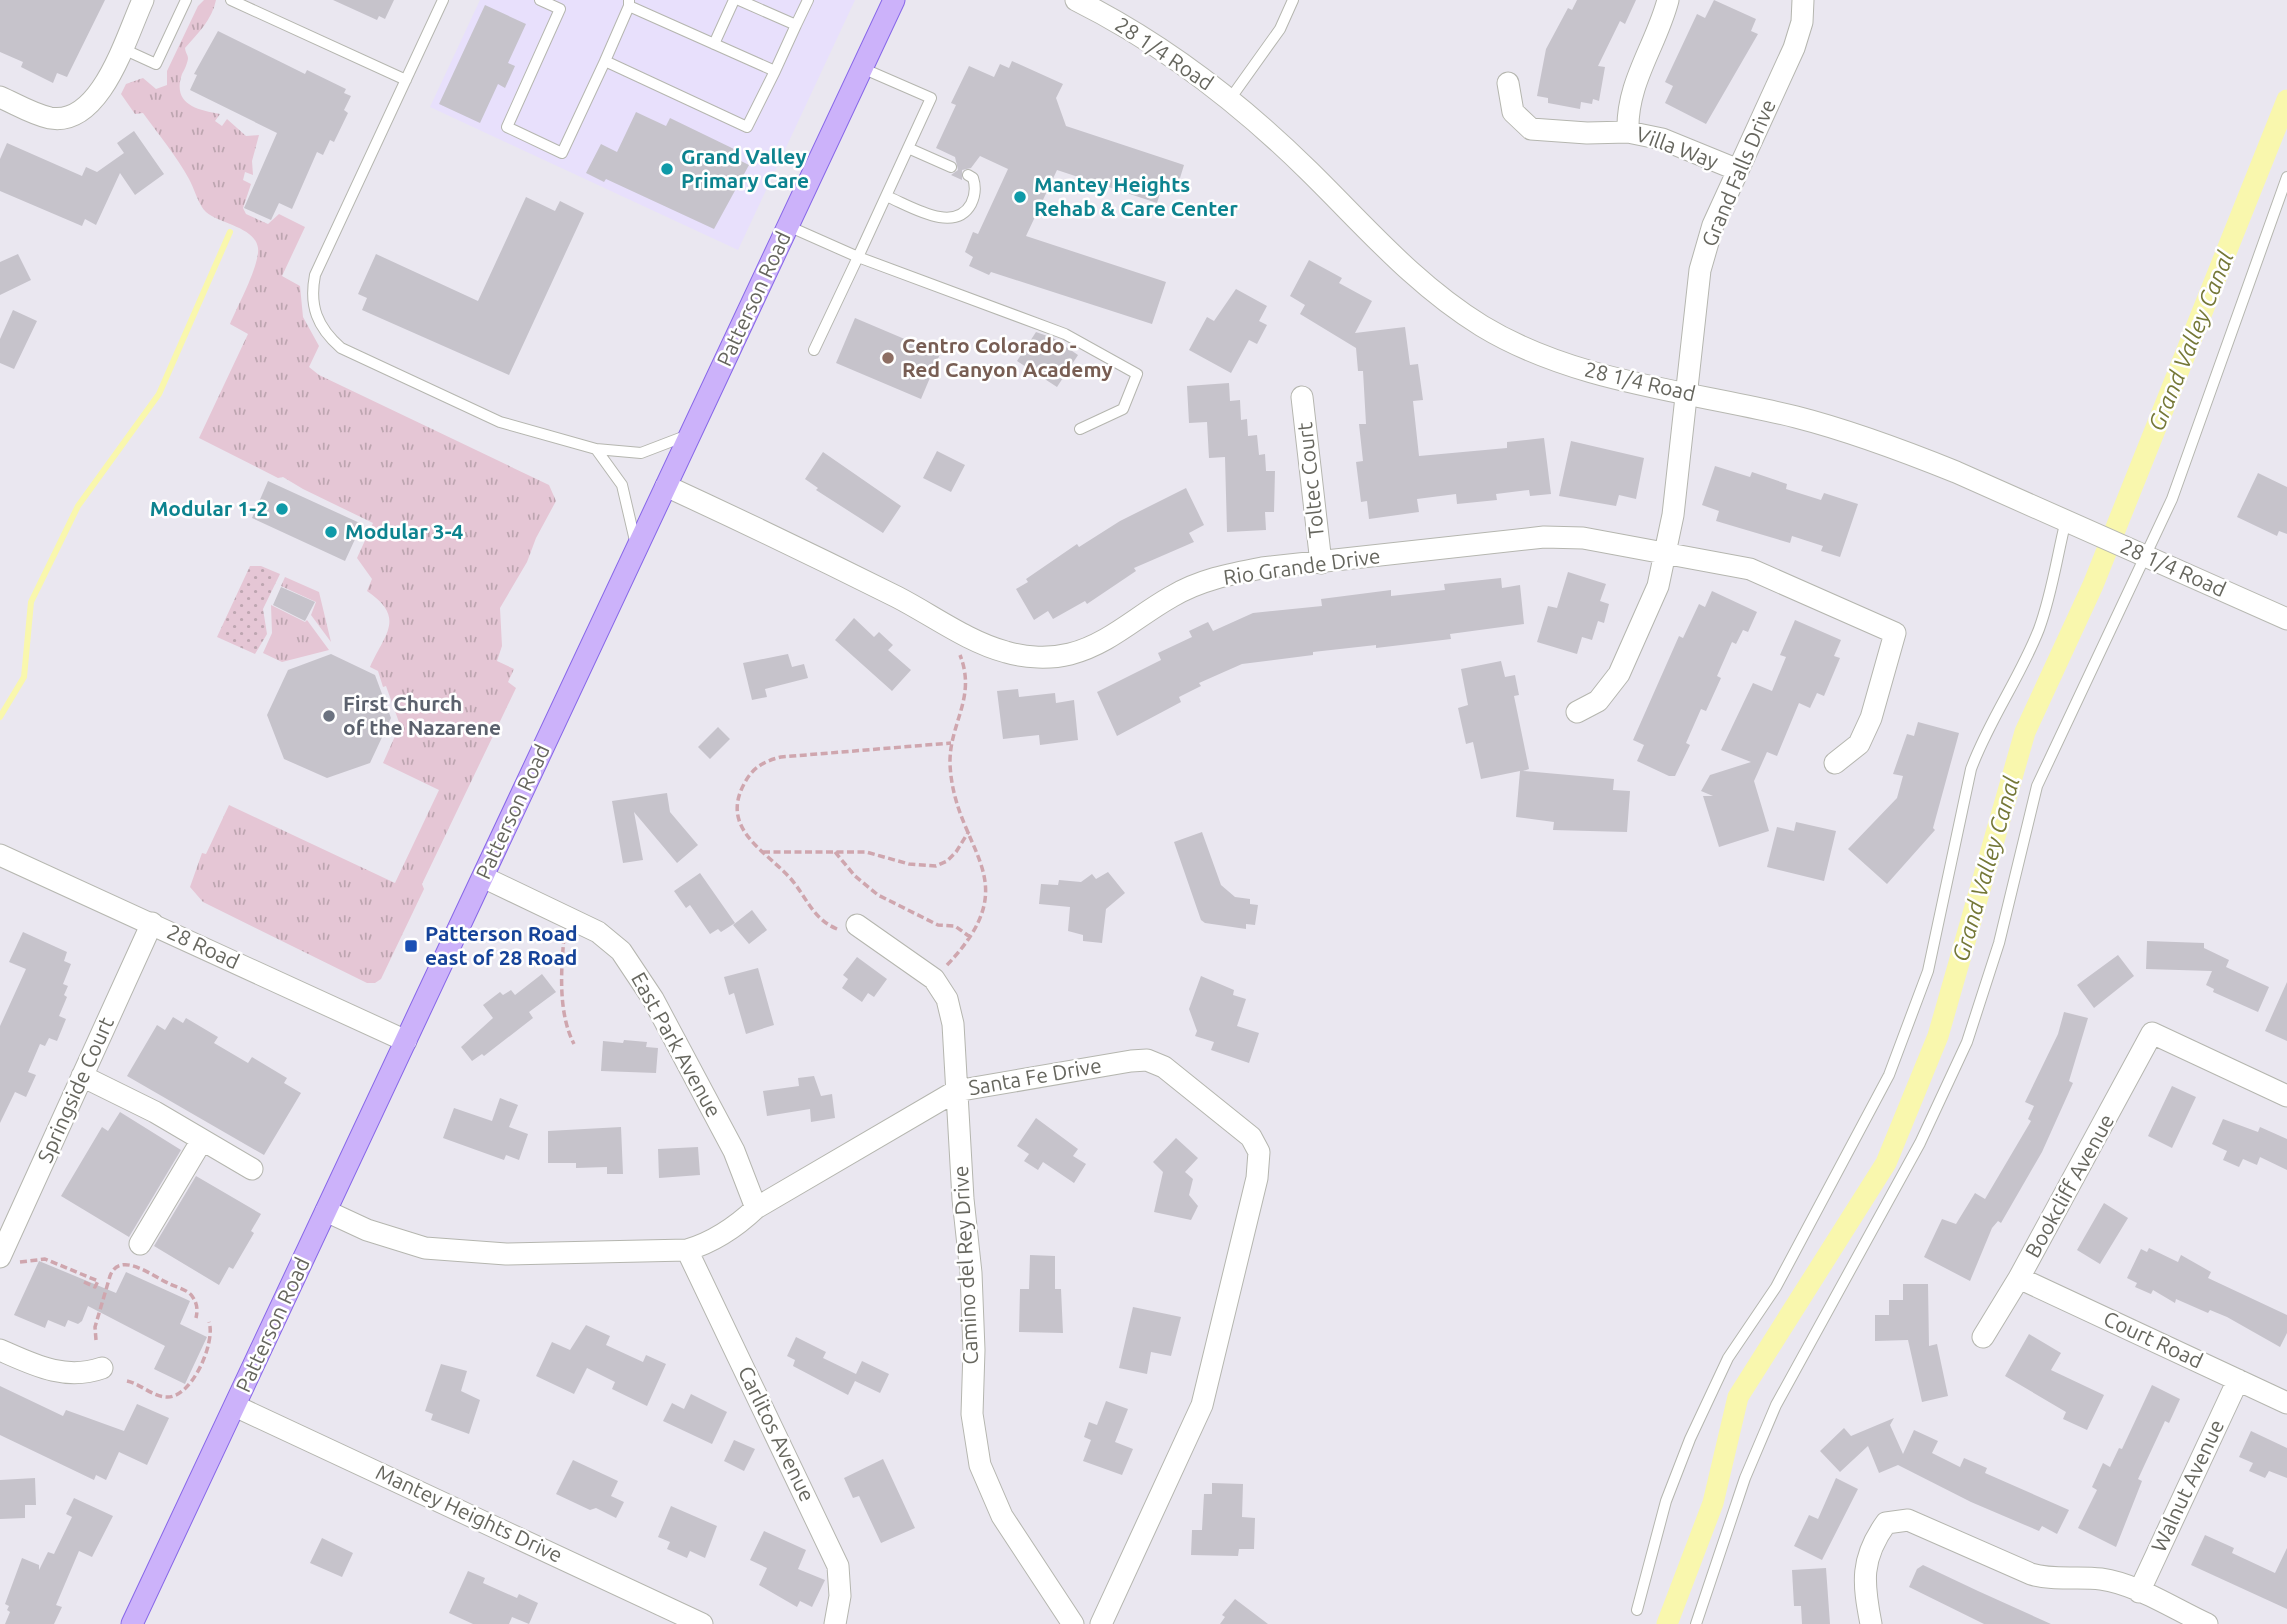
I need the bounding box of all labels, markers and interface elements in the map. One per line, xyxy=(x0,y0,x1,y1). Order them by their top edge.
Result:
street label: 28 1/4 Road xyxy=(1111,12,1218,95)
street label: Grand Falls Drive xyxy=(1696,95,1780,250)
street label: Villa Way xyxy=(1633,121,1722,173)
place label: Grand Valley Primary Care xyxy=(681,144,809,192)
marker: Grand Valley Primary Care xyxy=(659,161,675,177)
place label: Mantey Heights Rehab & Care Center xyxy=(1034,172,1238,220)
marker: Mantey Heights Rehab & Care Center xyxy=(1012,189,1028,205)
street label: Patterson Road xyxy=(711,227,795,370)
water label: Grand Valley Canal xyxy=(2143,247,2238,434)
place label: Centro Colorado - Red Canyon Academy xyxy=(902,333,1113,381)
marker: Centro Colorado - Red Canyon Academy xyxy=(880,350,896,366)
street label: 28 1/4 Road xyxy=(1582,357,1698,405)
street label: Toltec Court xyxy=(1292,421,1328,539)
place label: Modular 1-2 xyxy=(150,496,268,520)
marker: Modular 1-2 xyxy=(274,501,290,517)
place label: Modular 3-4 xyxy=(345,519,464,543)
marker: Modular 3-4 xyxy=(323,524,339,540)
street label: 28 1/4 Road xyxy=(2117,533,2230,601)
street label: Rio Grande Drive xyxy=(1222,543,1382,589)
place label: First Church of the Nazarene xyxy=(343,691,501,739)
marker: First Church of the Nazarene xyxy=(321,708,337,724)
street label: Patterson Road xyxy=(470,740,554,883)
water label: Grand Valley Canal xyxy=(1947,773,2024,964)
street label: 28 Road xyxy=(164,919,243,973)
place label: Patterson Road east of 28 Road xyxy=(425,921,578,969)
marker: Patterson Road east of 28 Road xyxy=(403,938,419,954)
street label: East Park Avenue xyxy=(627,968,727,1121)
street label: Springside Court xyxy=(32,1013,118,1166)
street label: Santa Fe Drive xyxy=(966,1053,1103,1100)
street label: Bookcliff Avenue xyxy=(2020,1110,2118,1261)
street label: Camino del Rey Drive xyxy=(948,1165,982,1365)
street label: Patterson Road xyxy=(230,1253,314,1396)
street label: Court Road xyxy=(2100,1306,2207,1372)
street label: Carlitos Avenue xyxy=(734,1362,820,1505)
street label: Walnut Avenue xyxy=(2146,1416,2228,1555)
street label: Mantey Heights Drive xyxy=(372,1459,566,1567)

